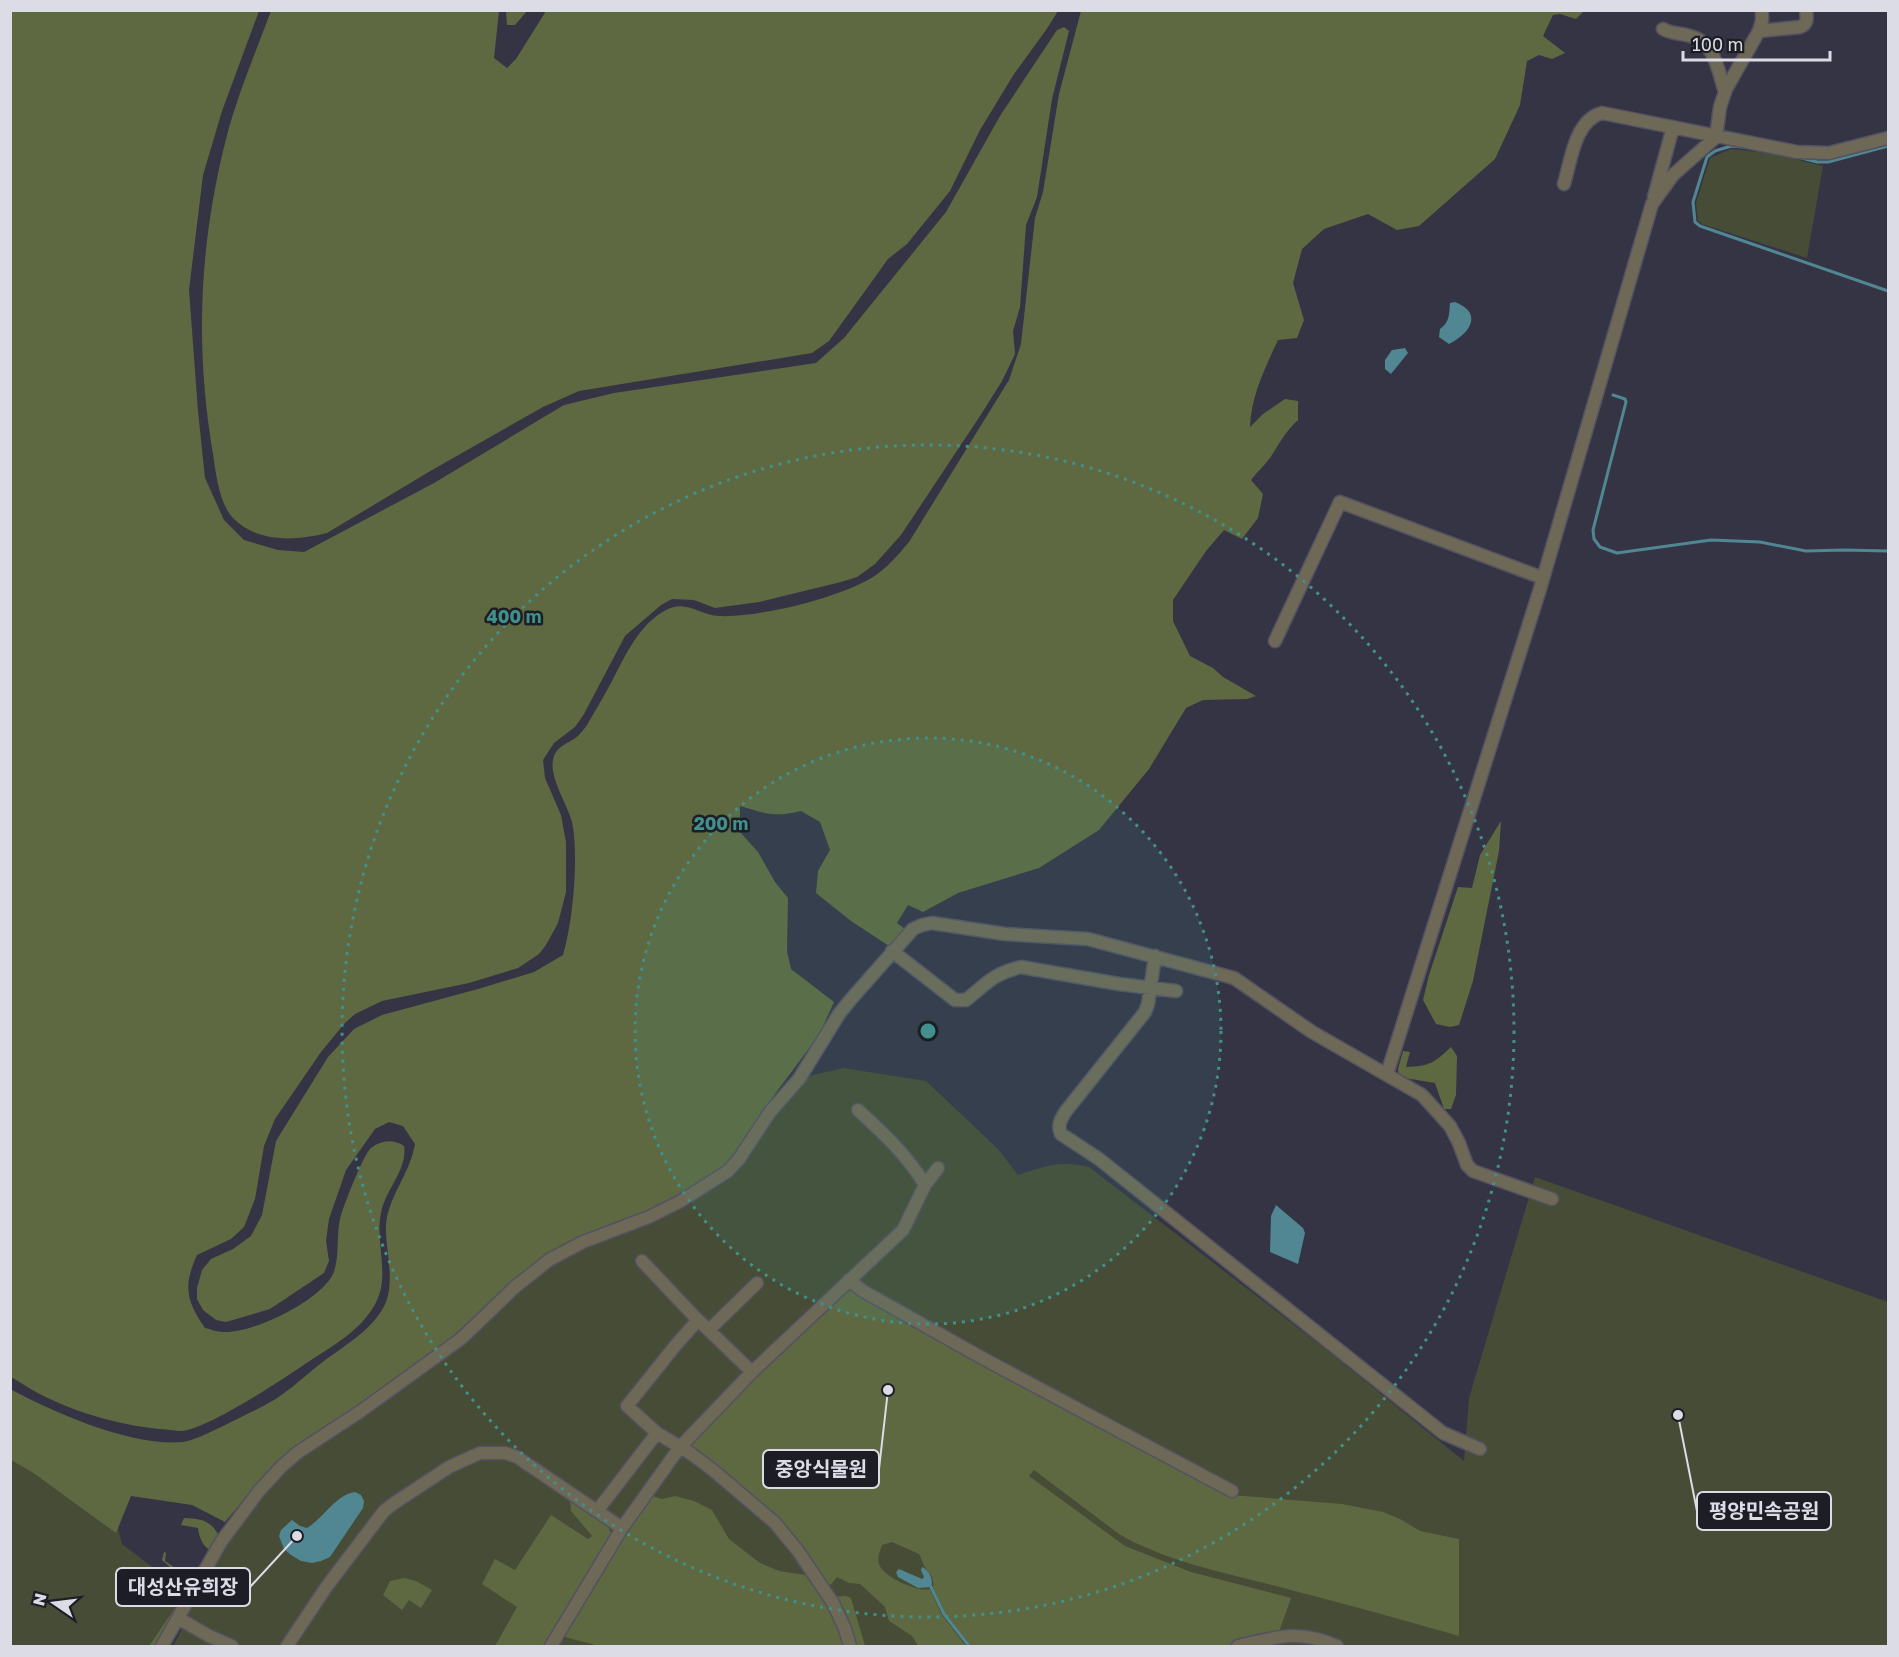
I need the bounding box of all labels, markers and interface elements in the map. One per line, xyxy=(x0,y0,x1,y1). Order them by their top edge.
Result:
scale bar xyxy=(1683,24,1830,62)
text: 100 m xyxy=(1692,33,1743,55)
text: 400 m xyxy=(487,605,541,627)
text: 200 m xyxy=(694,812,748,834)
centre of rings xyxy=(918,1021,938,1041)
callout: 중앙식물원 xyxy=(763,1450,879,1488)
text: 중앙식물원 xyxy=(775,1456,867,1480)
callout: 평양민속공원 xyxy=(1697,1492,1831,1530)
text: 평양민속공원 xyxy=(1709,1498,1819,1522)
callout: 대성산유희장 xyxy=(116,1568,250,1606)
north arrow xyxy=(24,1573,84,1633)
text: 대성산유희장 xyxy=(128,1574,238,1598)
text: N xyxy=(28,1591,51,1608)

